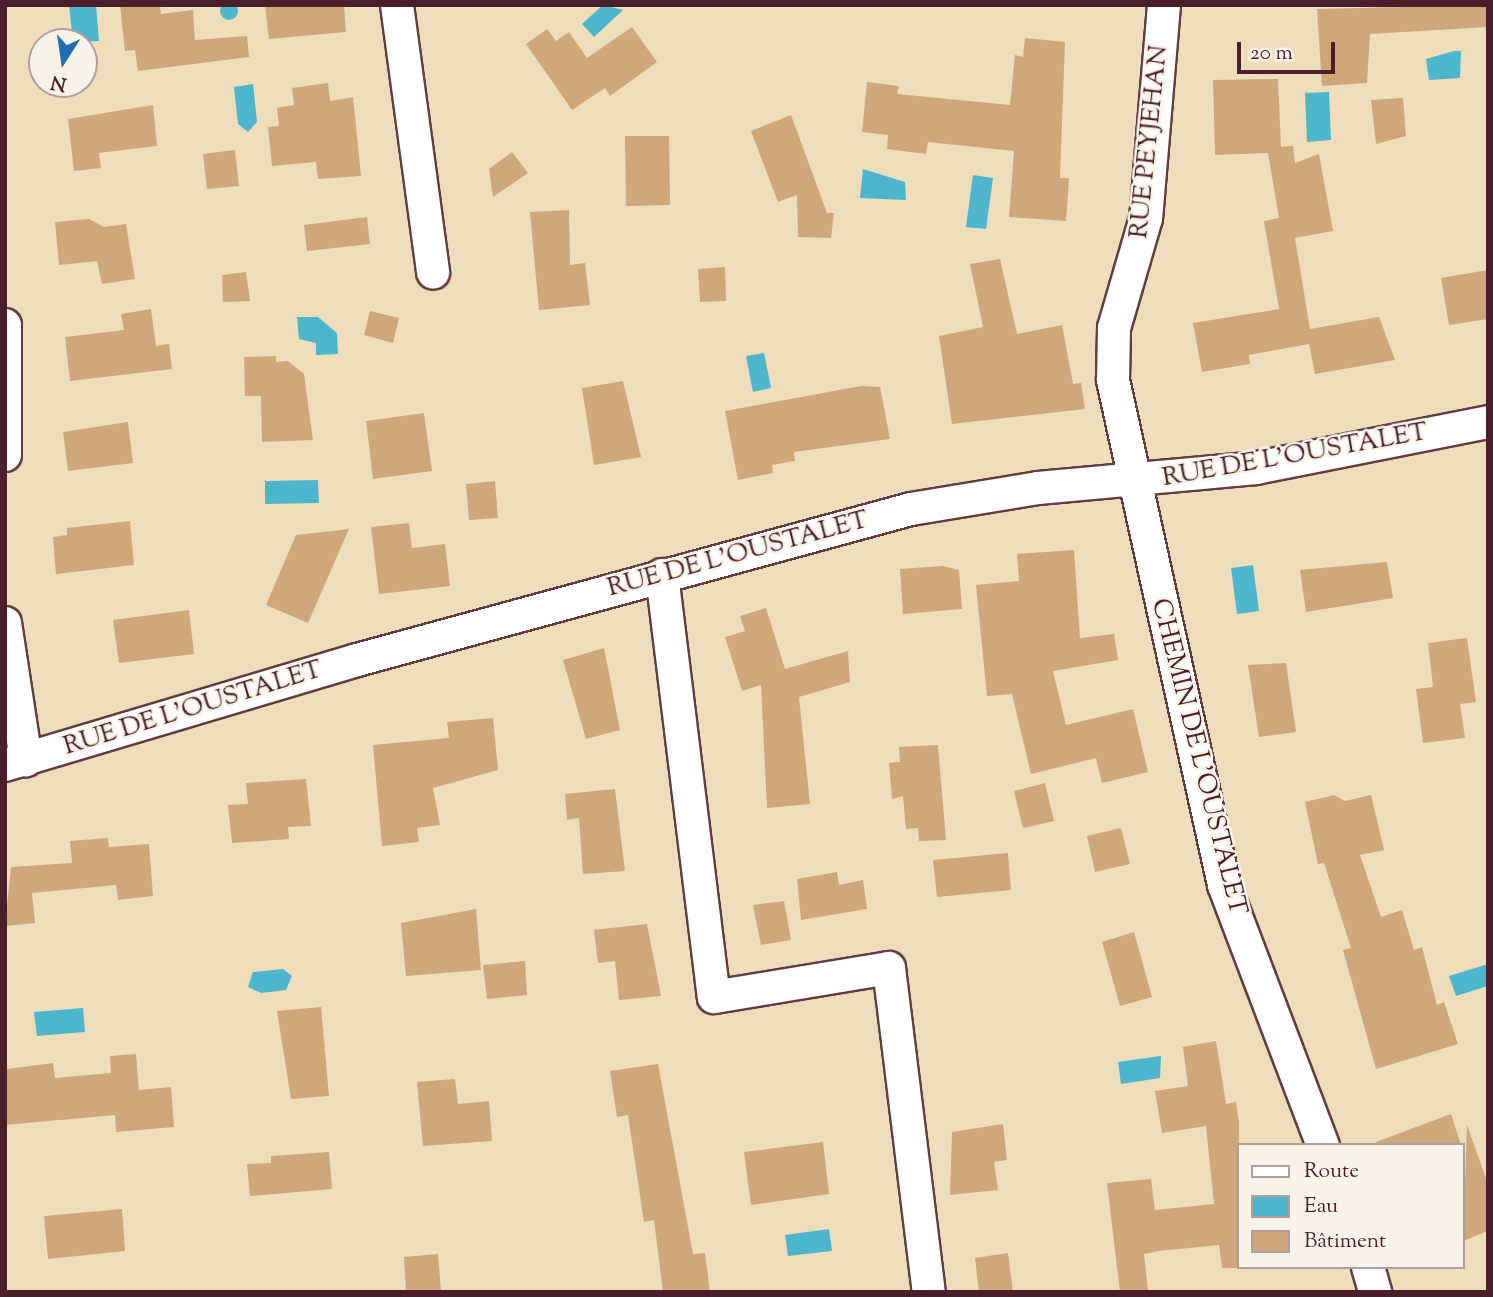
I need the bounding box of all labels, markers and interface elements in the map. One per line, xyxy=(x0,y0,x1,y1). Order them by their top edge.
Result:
north arrow xyxy=(28,28,98,98)
scale bar xyxy=(1241,28,1339,72)
text: 20 m xyxy=(1250,39,1293,69)
street label: RUE PEYJEHAN xyxy=(1124,44,1176,240)
text: N xyxy=(49,67,69,97)
street label: RUE DE L'OUSTALET xyxy=(1160,417,1430,495)
street label: RUE DE L'OUSTALET xyxy=(604,505,872,605)
street label: CHEMIN DE L'OUSTALET xyxy=(1144,595,1252,919)
street label: RUE DE L'OUSTALET xyxy=(60,655,326,763)
legend xyxy=(1238,1143,1465,1269)
text: Route xyxy=(1304,1157,1359,1187)
text: Eau xyxy=(1304,1192,1338,1222)
text: Bâtiment xyxy=(1304,1227,1386,1257)

